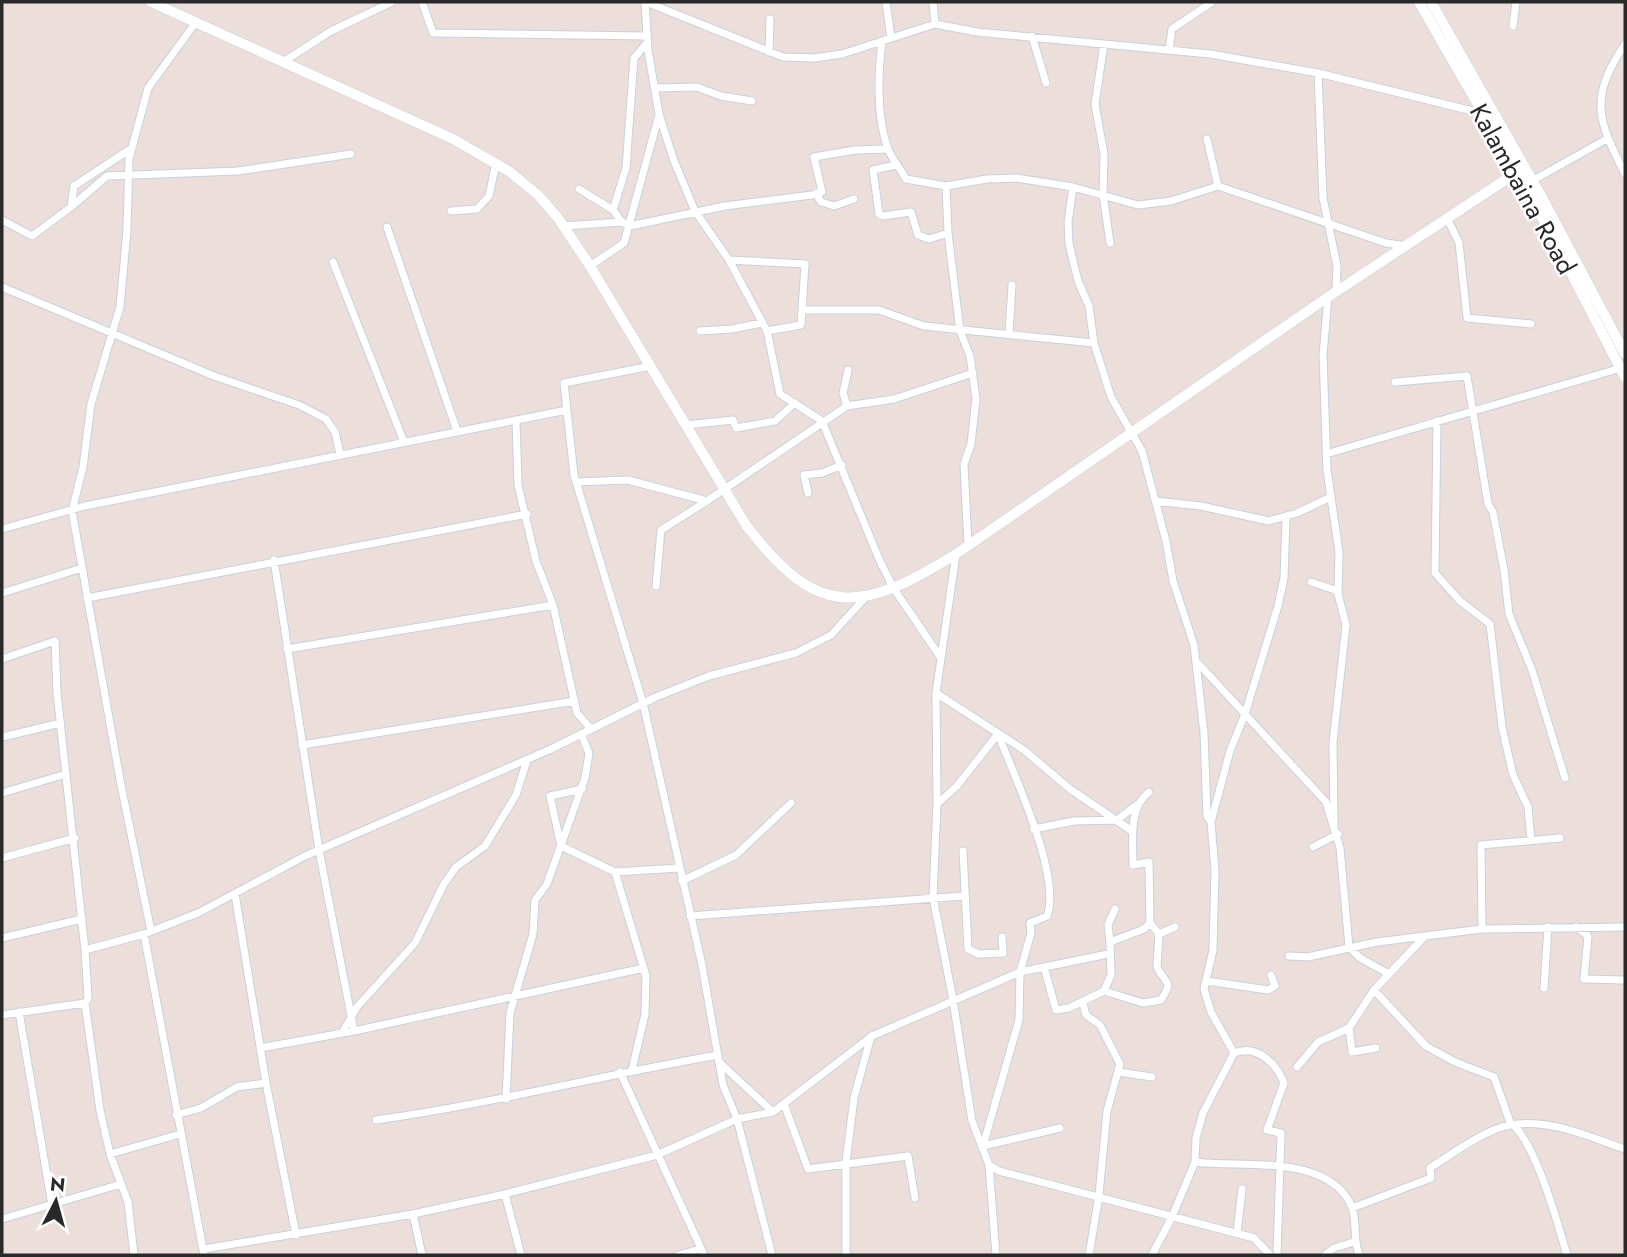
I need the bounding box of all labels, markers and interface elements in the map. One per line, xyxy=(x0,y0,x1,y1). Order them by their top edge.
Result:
street label: Kalambaina Road xyxy=(1460,97,1586,281)
north arrow xyxy=(21,1166,91,1236)
text: N xyxy=(49,1170,67,1199)

